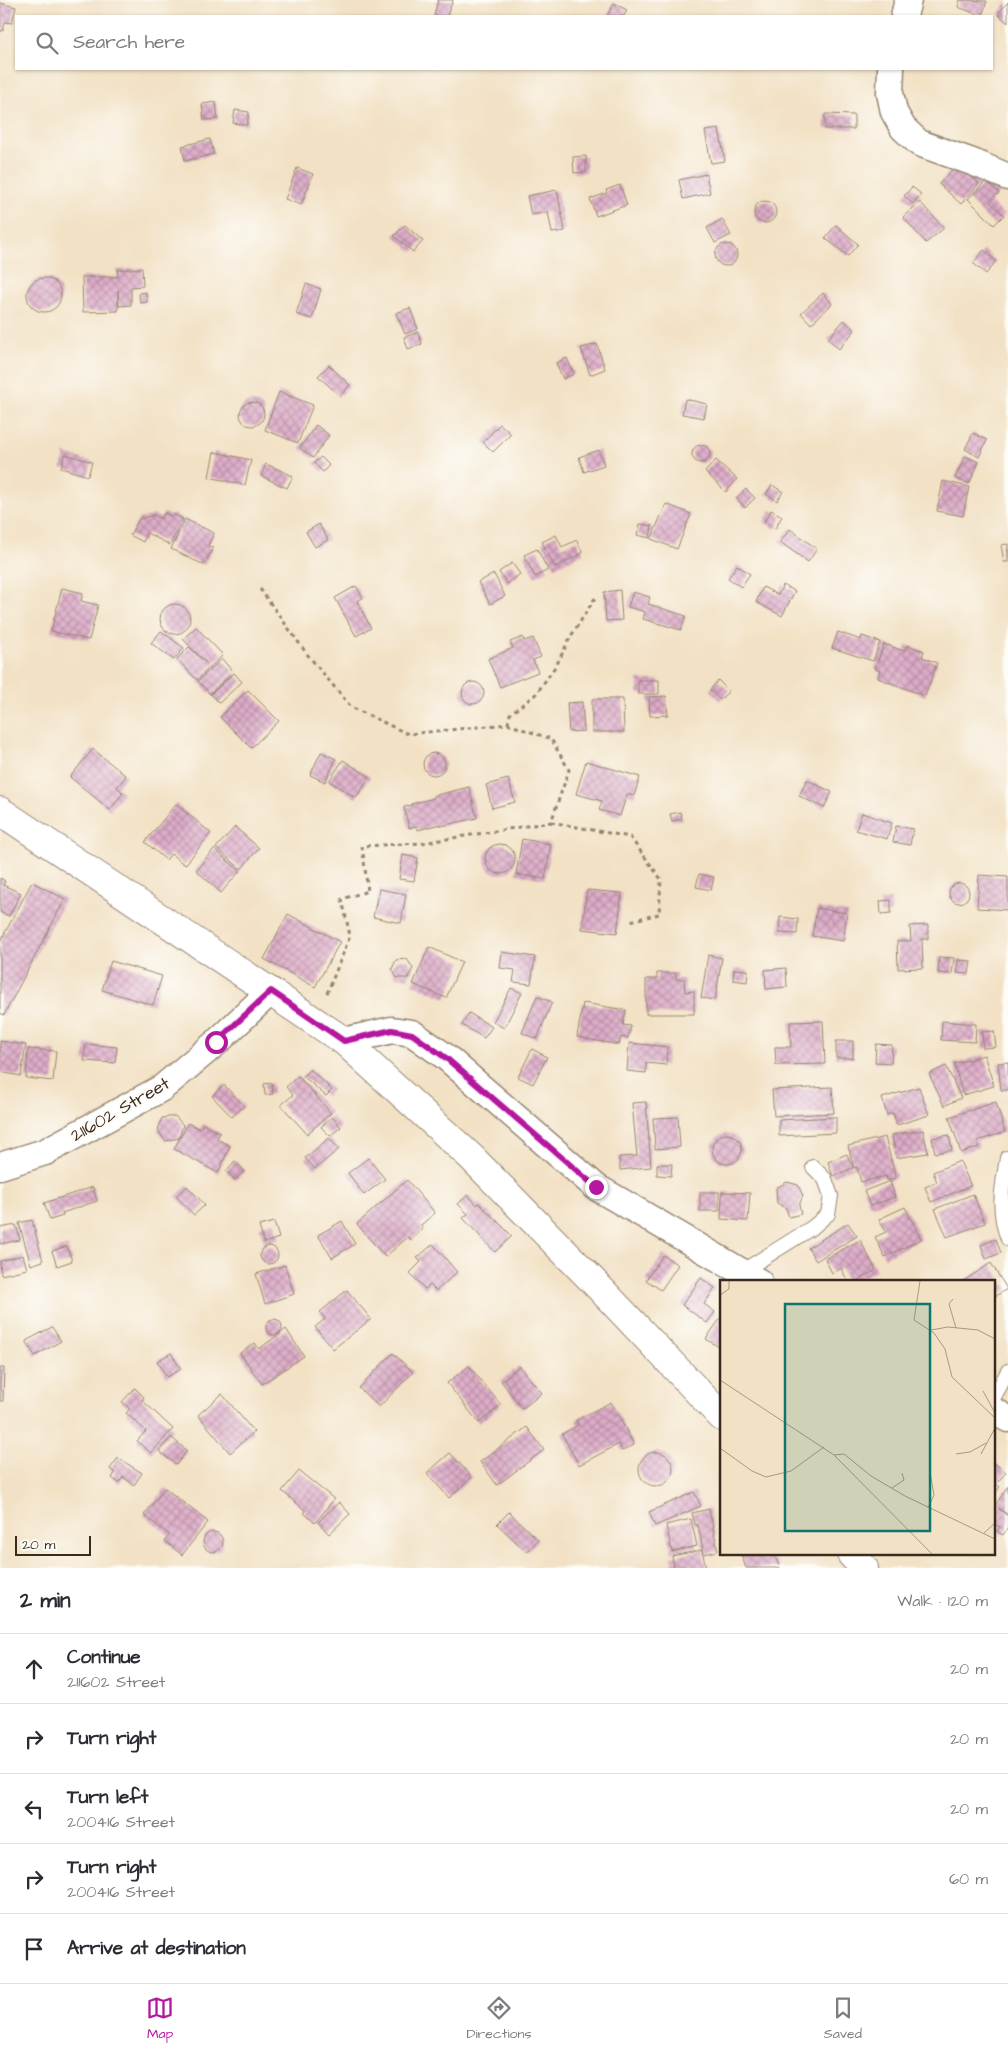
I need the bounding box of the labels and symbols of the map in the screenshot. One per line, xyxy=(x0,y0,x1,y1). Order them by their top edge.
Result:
route start xyxy=(205,1031,228,1054)
street label: 211602 Street xyxy=(66,1071,175,1148)
route end xyxy=(585,1176,608,1199)
inset map xyxy=(720,1280,996,1556)
scale bar xyxy=(15,1533,91,1556)

